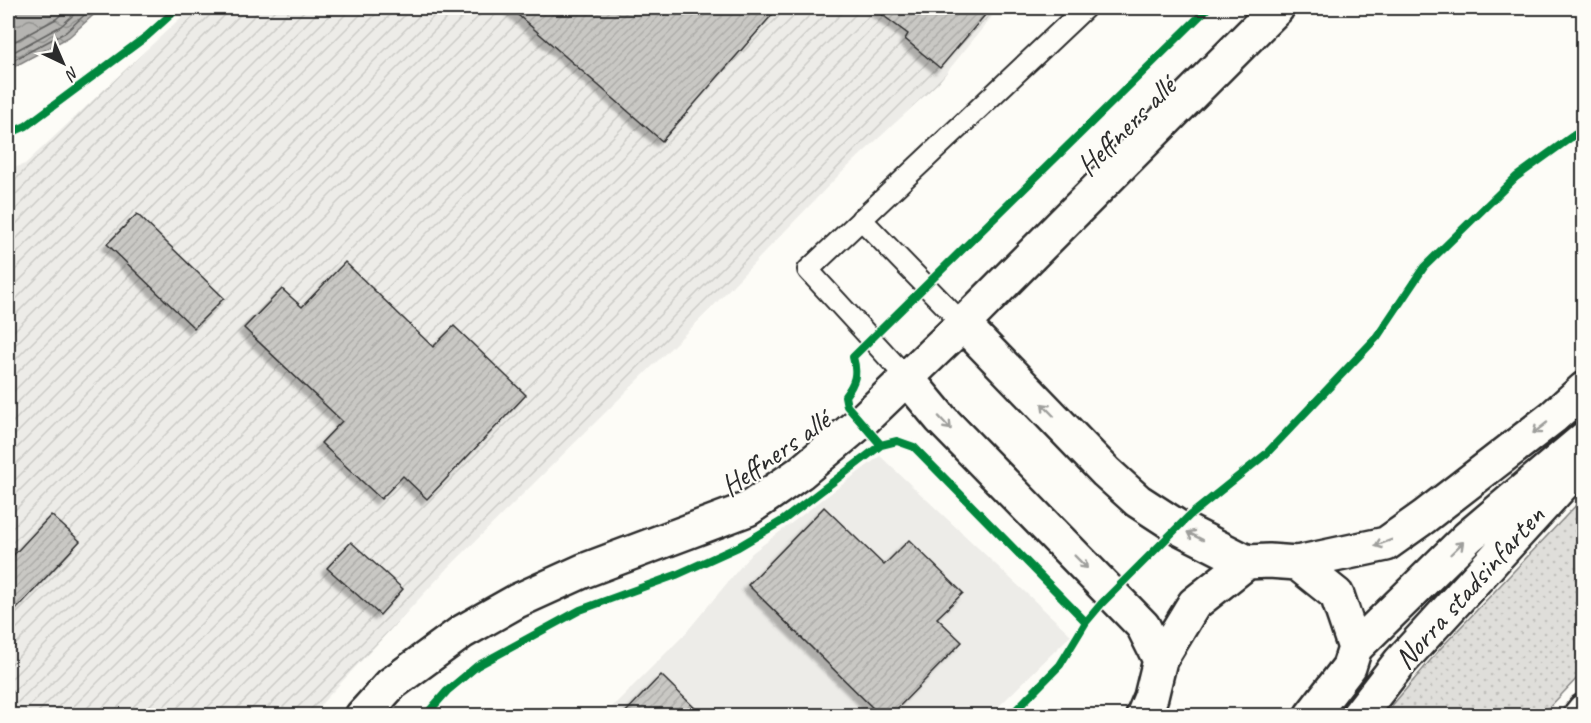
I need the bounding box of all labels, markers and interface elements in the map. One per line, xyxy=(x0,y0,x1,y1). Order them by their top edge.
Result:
north arrow xyxy=(33,33,93,93)
text: N xyxy=(60,62,83,86)
street label: Heffners allé xyxy=(1068,65,1187,184)
street label: Heffners allé xyxy=(713,399,841,505)
one-way arrow xyxy=(1040,403,1055,418)
one-way arrow xyxy=(938,415,952,430)
one-way arrow xyxy=(1532,421,1548,434)
street label: Norra stadsinfarten xyxy=(1385,497,1553,677)
one-way arrow xyxy=(1186,529,1204,541)
one-way arrow xyxy=(1375,538,1393,549)
one-way arrow xyxy=(1449,541,1464,555)
one-way arrow xyxy=(1074,554,1089,569)

